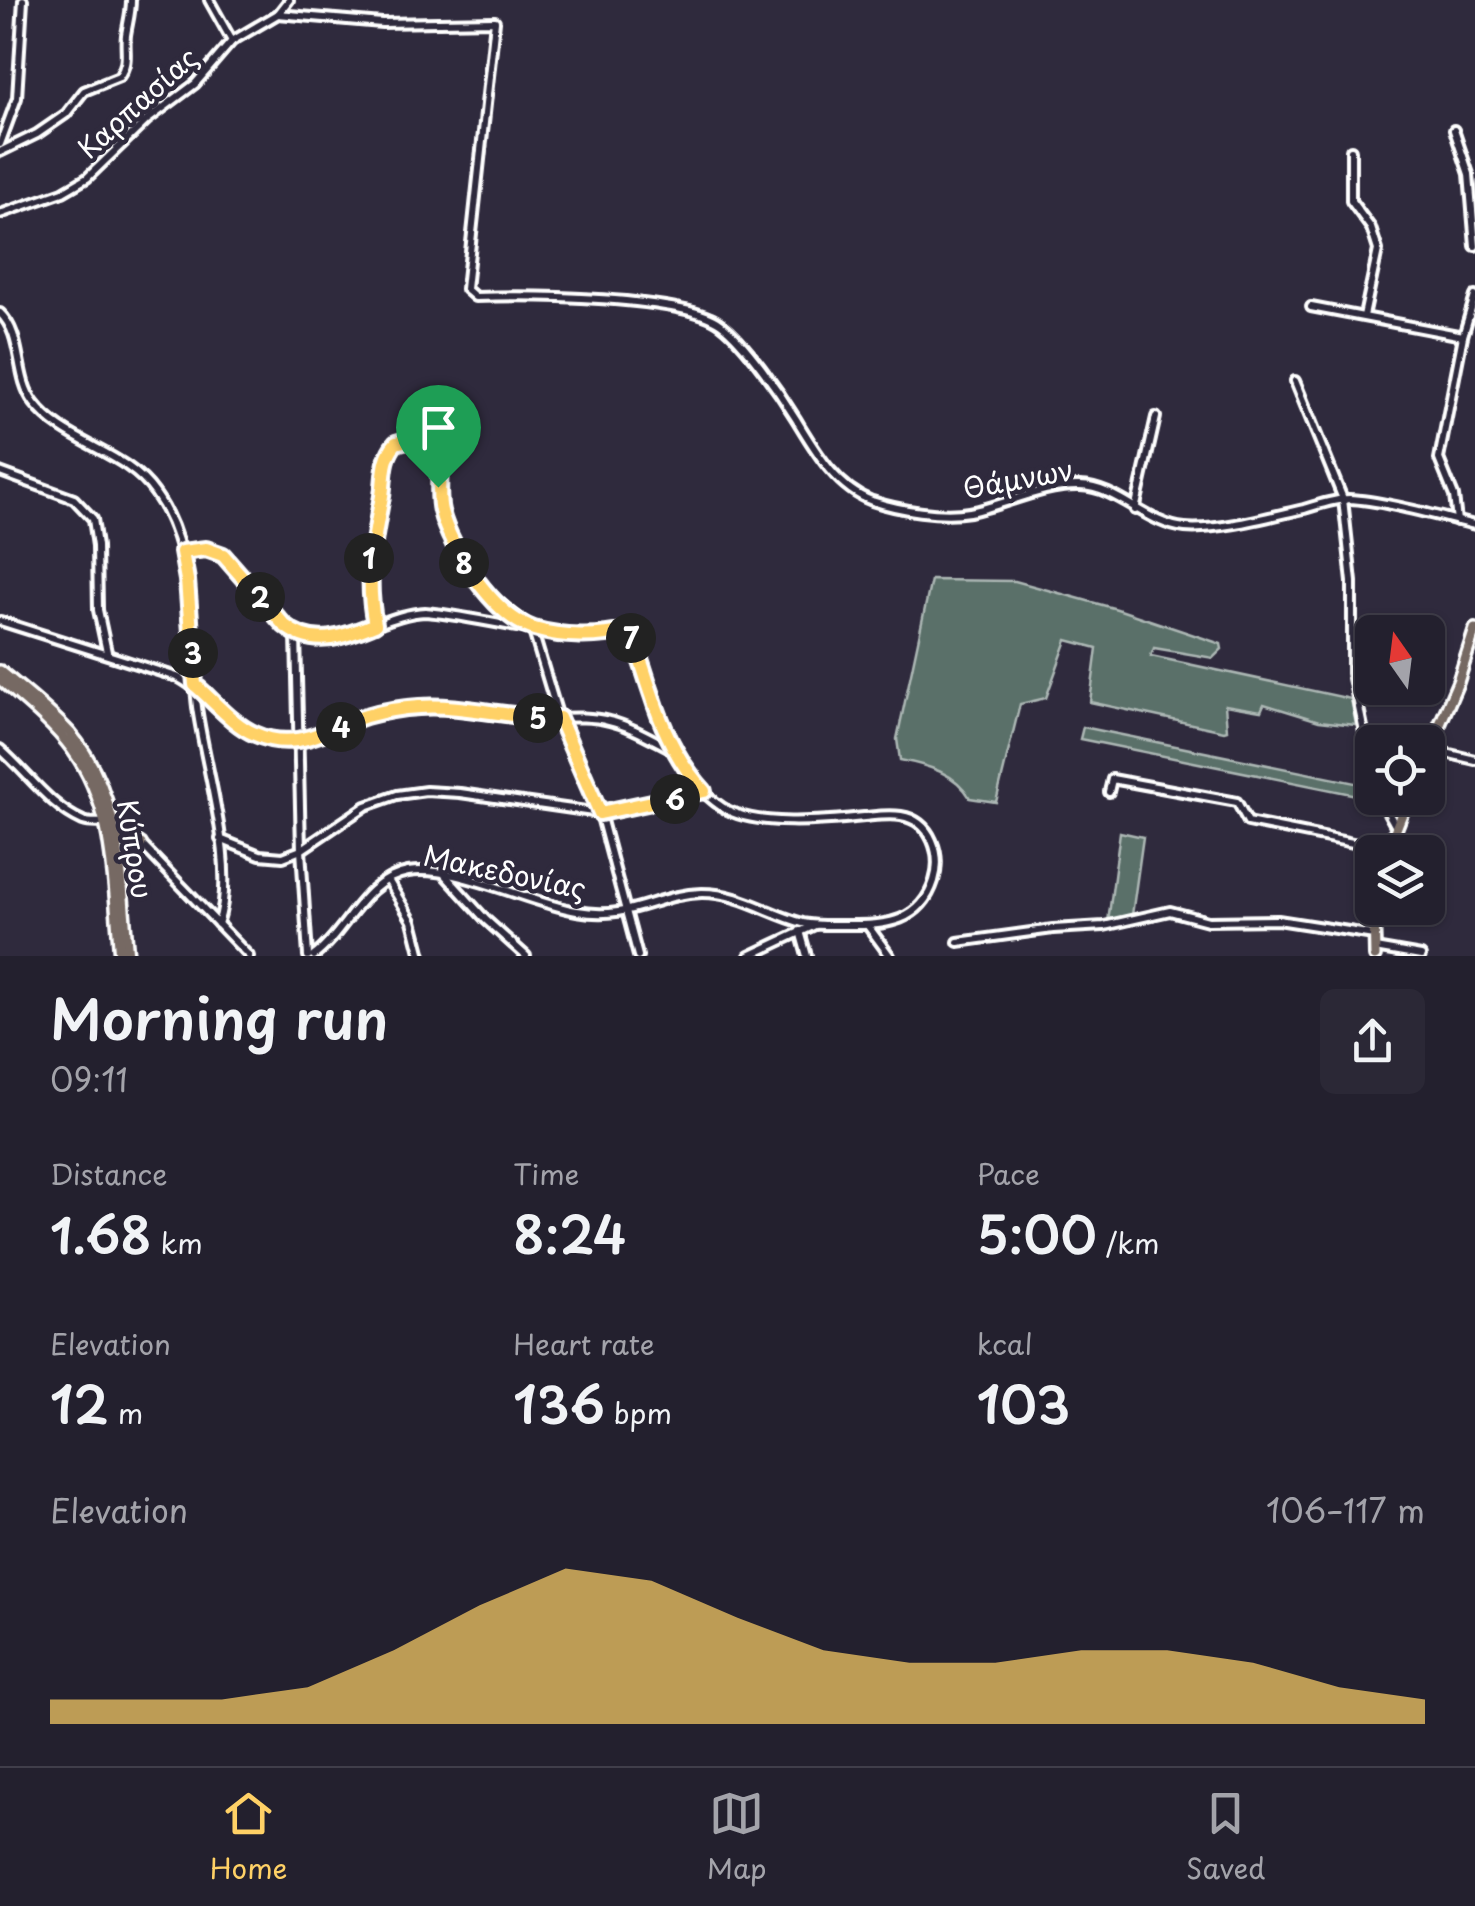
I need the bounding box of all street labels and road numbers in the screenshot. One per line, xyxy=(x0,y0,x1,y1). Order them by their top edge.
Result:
street label: Καρπασίας xyxy=(67,36,207,168)
street label: Θάμνων xyxy=(959,447,1077,509)
street label: Κύπρου xyxy=(107,796,165,902)
street label: Μακεδονίας xyxy=(420,833,590,909)

